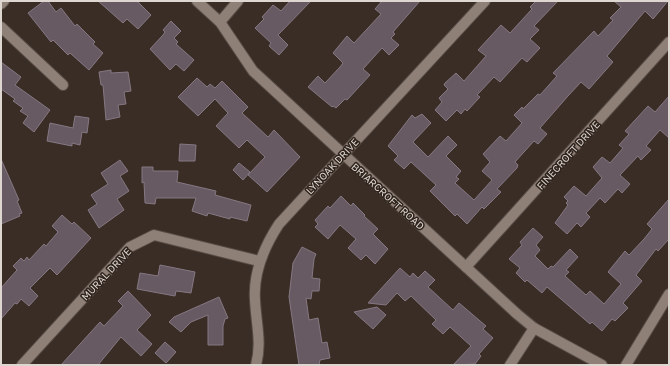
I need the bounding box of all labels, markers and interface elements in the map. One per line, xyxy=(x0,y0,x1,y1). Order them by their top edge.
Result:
street label: FINECROFT DRIVE xyxy=(534,118,602,192)
street label: LYNOAK DRIVE xyxy=(303,136,361,196)
street label: BRIARCROFT ROAD xyxy=(349,160,427,232)
street label: MURAL DRIVE xyxy=(79,245,133,303)

